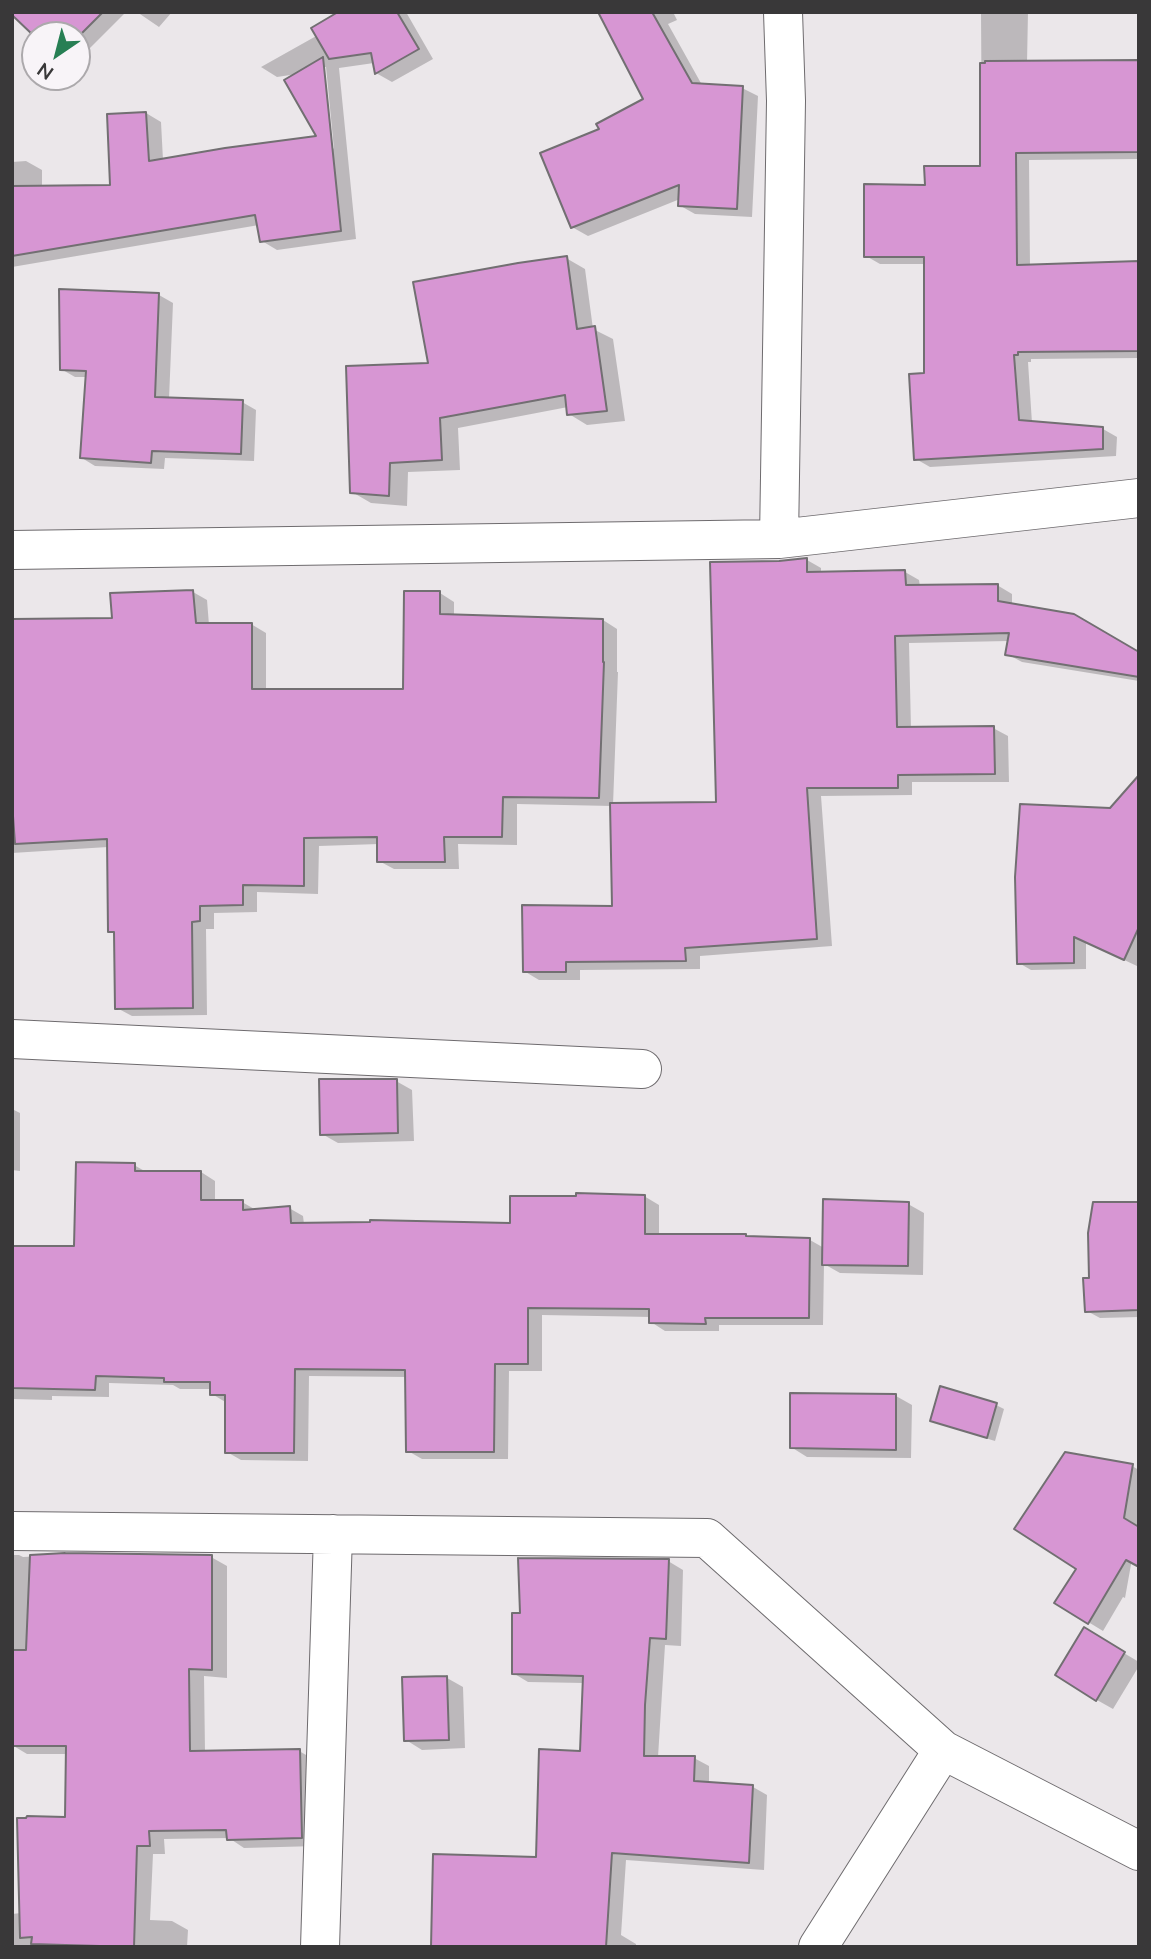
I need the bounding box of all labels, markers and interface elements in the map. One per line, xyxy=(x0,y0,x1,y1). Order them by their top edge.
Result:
north arrow xyxy=(21,21,91,91)
text: N xyxy=(32,58,58,86)

